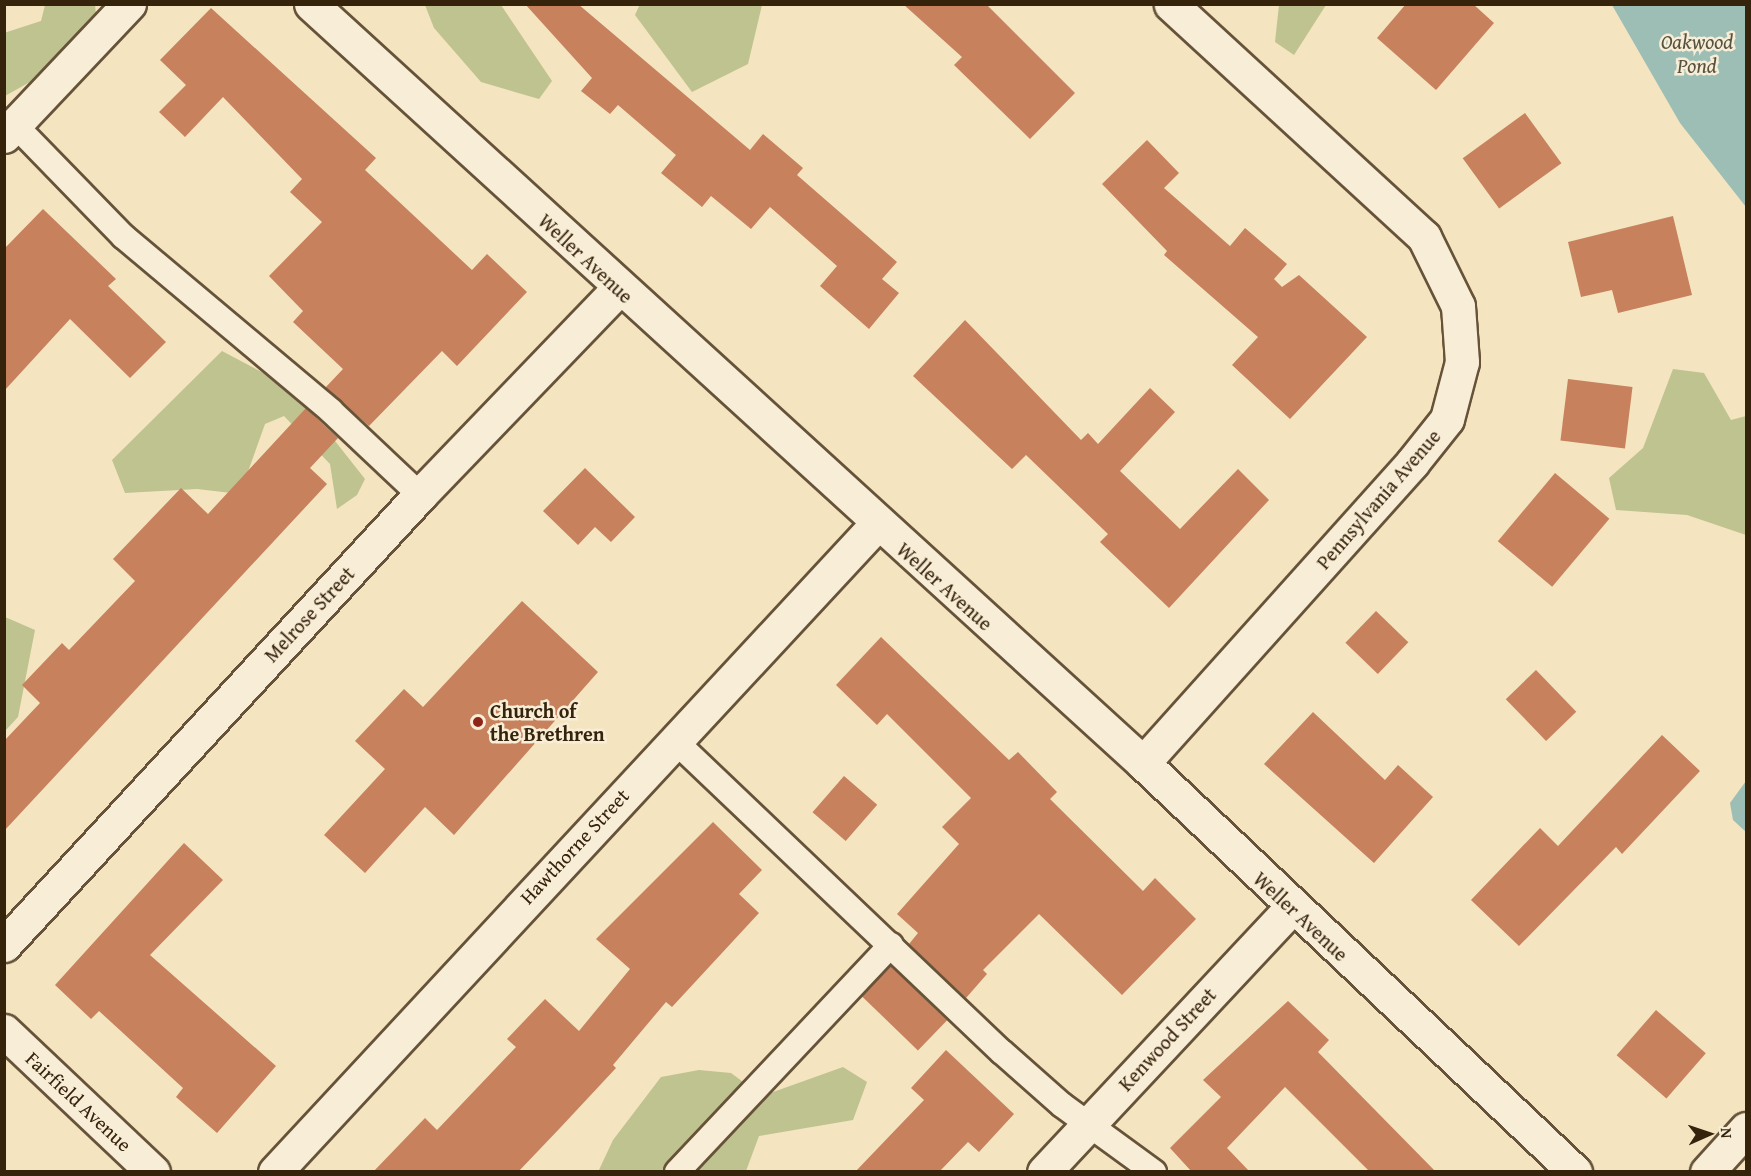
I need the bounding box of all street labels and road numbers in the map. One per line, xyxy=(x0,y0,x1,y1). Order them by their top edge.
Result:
street label: Weller Avenue xyxy=(534,208,638,308)
street label: Pennsylvania Avenue xyxy=(1311,424,1445,574)
street label: Weller Avenue xyxy=(892,537,998,635)
street label: Melrose Street xyxy=(259,561,359,667)
street label: Hawthorne Street xyxy=(514,783,634,909)
street label: Weller Avenue xyxy=(1249,866,1353,966)
street label: Kenwood Street xyxy=(1113,982,1221,1096)
street label: Fairfield Avenue xyxy=(21,1046,137,1156)

